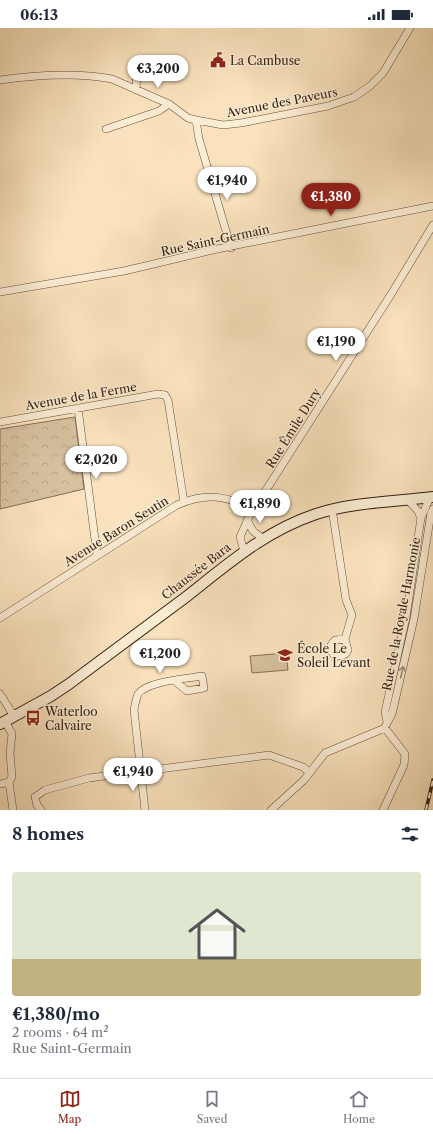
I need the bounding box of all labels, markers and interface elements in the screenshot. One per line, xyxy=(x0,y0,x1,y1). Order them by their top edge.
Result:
text: 06:13 xyxy=(20,5,58,24)
public building icon: La Cambuse xyxy=(209,51,227,69)
place label: La Cambuse xyxy=(230,53,301,68)
pin: €3,200 xyxy=(125,55,191,89)
text: €3,200 xyxy=(136,60,180,76)
street label: Avenue des Paveurs xyxy=(224,84,339,120)
pin: €1,940 xyxy=(194,167,260,201)
text: €1,940 xyxy=(206,172,248,188)
pin: €1,380 xyxy=(298,183,364,217)
text: €1,380 xyxy=(310,188,352,204)
street label: Rue Saint-Germain xyxy=(159,221,271,259)
pin: €1,190 xyxy=(303,328,369,362)
text: €1,190 xyxy=(316,333,356,349)
street label: Avenue de la Ferme xyxy=(23,379,138,413)
street label: Rue Émile Dury xyxy=(262,384,324,471)
pin: €2,020 xyxy=(63,446,129,480)
text: €2,020 xyxy=(74,451,118,467)
pin: €1,890 xyxy=(227,490,293,524)
street label: Avenue Baron Seutin xyxy=(60,493,171,570)
text: €1,890 xyxy=(239,495,281,511)
street label: Rue de la Royale Harmonie xyxy=(379,536,423,692)
street label: Chaussée Bara xyxy=(158,539,234,603)
pin: €1,200 xyxy=(127,640,193,674)
place label: École Le Soleil Levant xyxy=(297,640,372,670)
text: €1,200 xyxy=(139,645,181,661)
school or university icon: École Le Soleil Levant xyxy=(276,646,294,664)
one-way arrow xyxy=(398,666,406,679)
place label: Waterloo Calvaire xyxy=(44,704,98,733)
bus stop icon: Waterloo Calvaire xyxy=(24,709,42,727)
pin: €1,940 xyxy=(100,758,166,792)
text: €1,940 xyxy=(112,763,154,779)
icon: filters xyxy=(399,823,421,845)
text: 8 homes xyxy=(12,824,84,844)
icon: home xyxy=(181,898,253,970)
text: €1,380/mo xyxy=(12,1004,100,1024)
text: 2 rooms · 64 m² xyxy=(12,1024,109,1040)
text: Rue Saint-Germain xyxy=(12,1040,132,1056)
tab: Map xyxy=(58,1088,81,1126)
tab: Saved xyxy=(197,1088,227,1126)
tab: Home xyxy=(343,1088,375,1126)

